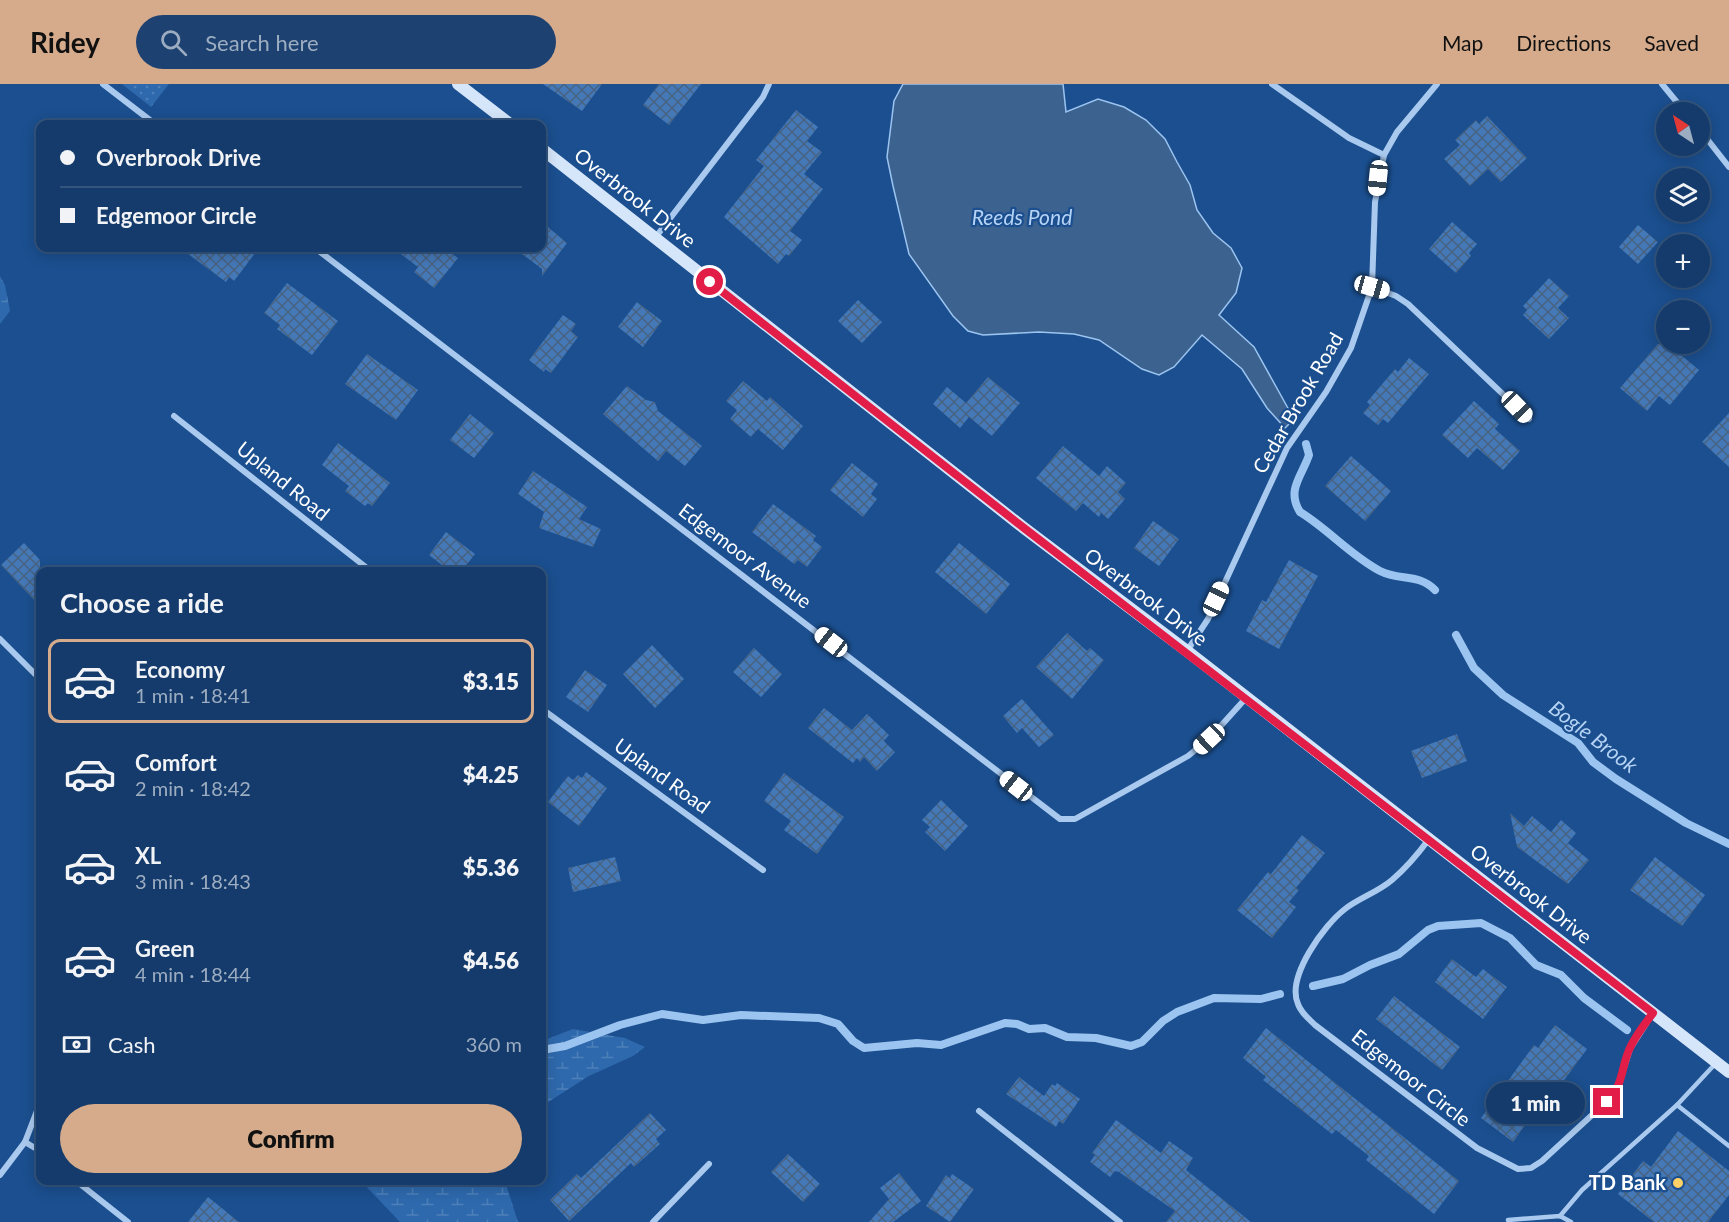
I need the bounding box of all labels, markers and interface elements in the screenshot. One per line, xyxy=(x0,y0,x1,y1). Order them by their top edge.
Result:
search box xyxy=(136,15,556,69)
text: Ridey xyxy=(30,25,100,59)
icon: search xyxy=(157,26,190,59)
text: Search here xyxy=(205,29,319,56)
text: Map xyxy=(1442,30,1483,55)
text: Directions xyxy=(1516,30,1611,55)
text: Saved xyxy=(1644,30,1699,55)
north arrow xyxy=(1656,102,1710,156)
map controls xyxy=(1656,102,1710,354)
street label: Overbrook Drive xyxy=(570,142,701,252)
text: Overbrook Drive xyxy=(96,144,261,171)
car xyxy=(1367,159,1389,197)
button: layers xyxy=(1656,168,1710,222)
text: Edgemoor Circle xyxy=(96,202,257,229)
water label: Reeds Pond xyxy=(972,204,1072,229)
button: + xyxy=(1656,234,1710,288)
route start xyxy=(696,268,723,295)
car xyxy=(1352,273,1392,301)
button: − xyxy=(1656,300,1710,354)
street label: Cedar Brook Road xyxy=(1247,328,1347,477)
car xyxy=(1498,388,1536,426)
street label: Upland Road xyxy=(233,436,335,525)
street label: Edgemoor Avenue xyxy=(675,498,817,613)
street label: Overbrook Drive xyxy=(1080,542,1213,650)
car xyxy=(1200,579,1232,619)
text: Choose a ride xyxy=(60,586,224,619)
car xyxy=(811,624,851,660)
icon: car xyxy=(63,654,117,708)
text: Economy xyxy=(135,656,225,683)
text: $3.15 xyxy=(463,668,519,695)
text: 1 min · 18:41 xyxy=(135,683,251,707)
water label: Bogle Brook xyxy=(1545,694,1644,778)
car xyxy=(1190,720,1228,758)
street label: Upland Road xyxy=(610,733,715,818)
icon: car xyxy=(63,747,117,801)
text: Comfort xyxy=(135,749,217,776)
text: $4.25 xyxy=(463,761,519,788)
car xyxy=(996,768,1036,804)
text: 2 min · 18:42 xyxy=(135,776,251,800)
street label: Overbrook Drive xyxy=(1466,838,1597,948)
icon: car xyxy=(63,840,117,894)
text: XL xyxy=(135,842,161,869)
text: $5.36 xyxy=(463,854,519,881)
text: 3 min · 18:43 xyxy=(135,869,251,893)
icon: car xyxy=(63,933,117,987)
text: Green xyxy=(135,935,195,962)
text: $4.56 xyxy=(463,947,519,974)
text: 4 min · 18:44 xyxy=(135,962,251,986)
street label: Edgemoor Circle xyxy=(1347,1023,1476,1131)
icon: cash xyxy=(60,1028,93,1061)
text: Cash xyxy=(108,1031,155,1058)
text: 360 m xyxy=(466,1032,522,1056)
callout: 1 min xyxy=(1487,1081,1586,1123)
route end xyxy=(1593,1088,1620,1115)
text: 1 min xyxy=(1511,1091,1560,1115)
button: Confirm xyxy=(60,1104,522,1173)
place label: TD Bank xyxy=(1589,1170,1666,1194)
marker: TD Bank xyxy=(1671,1176,1685,1190)

